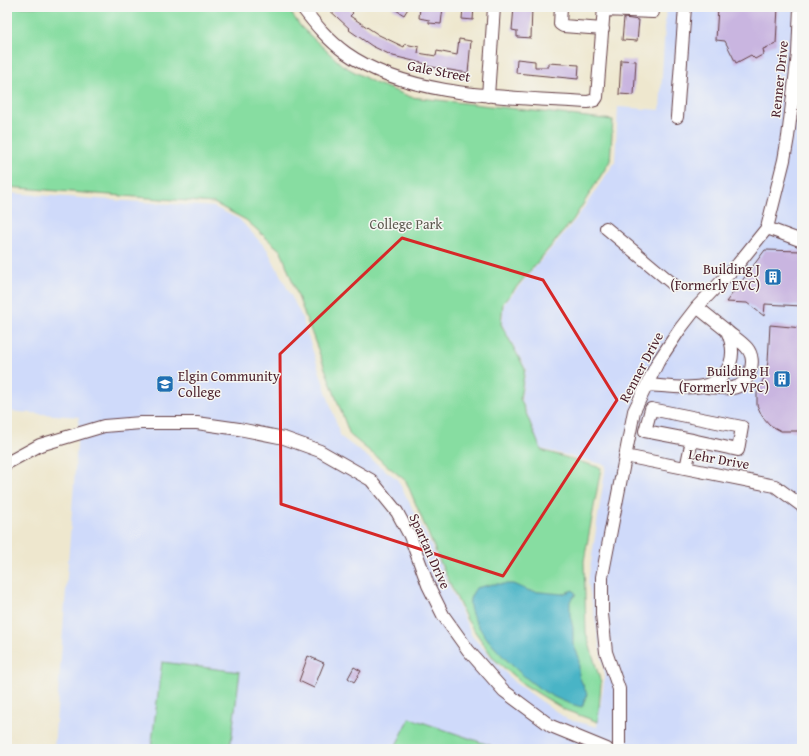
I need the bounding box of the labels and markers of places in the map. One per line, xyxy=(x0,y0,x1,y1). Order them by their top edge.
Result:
place label: Building J (Formerly EVC) xyxy=(670,259,760,295)
building icon: Building J (Formerly EVC) xyxy=(763,267,783,287)
place label: Building H (Formerly VPC) xyxy=(679,361,769,397)
place label: Elgin Community College xyxy=(178,366,280,402)
building icon: Building H (Formerly VPC) xyxy=(772,369,792,389)
school or university icon: Elgin Community College xyxy=(155,374,175,394)

